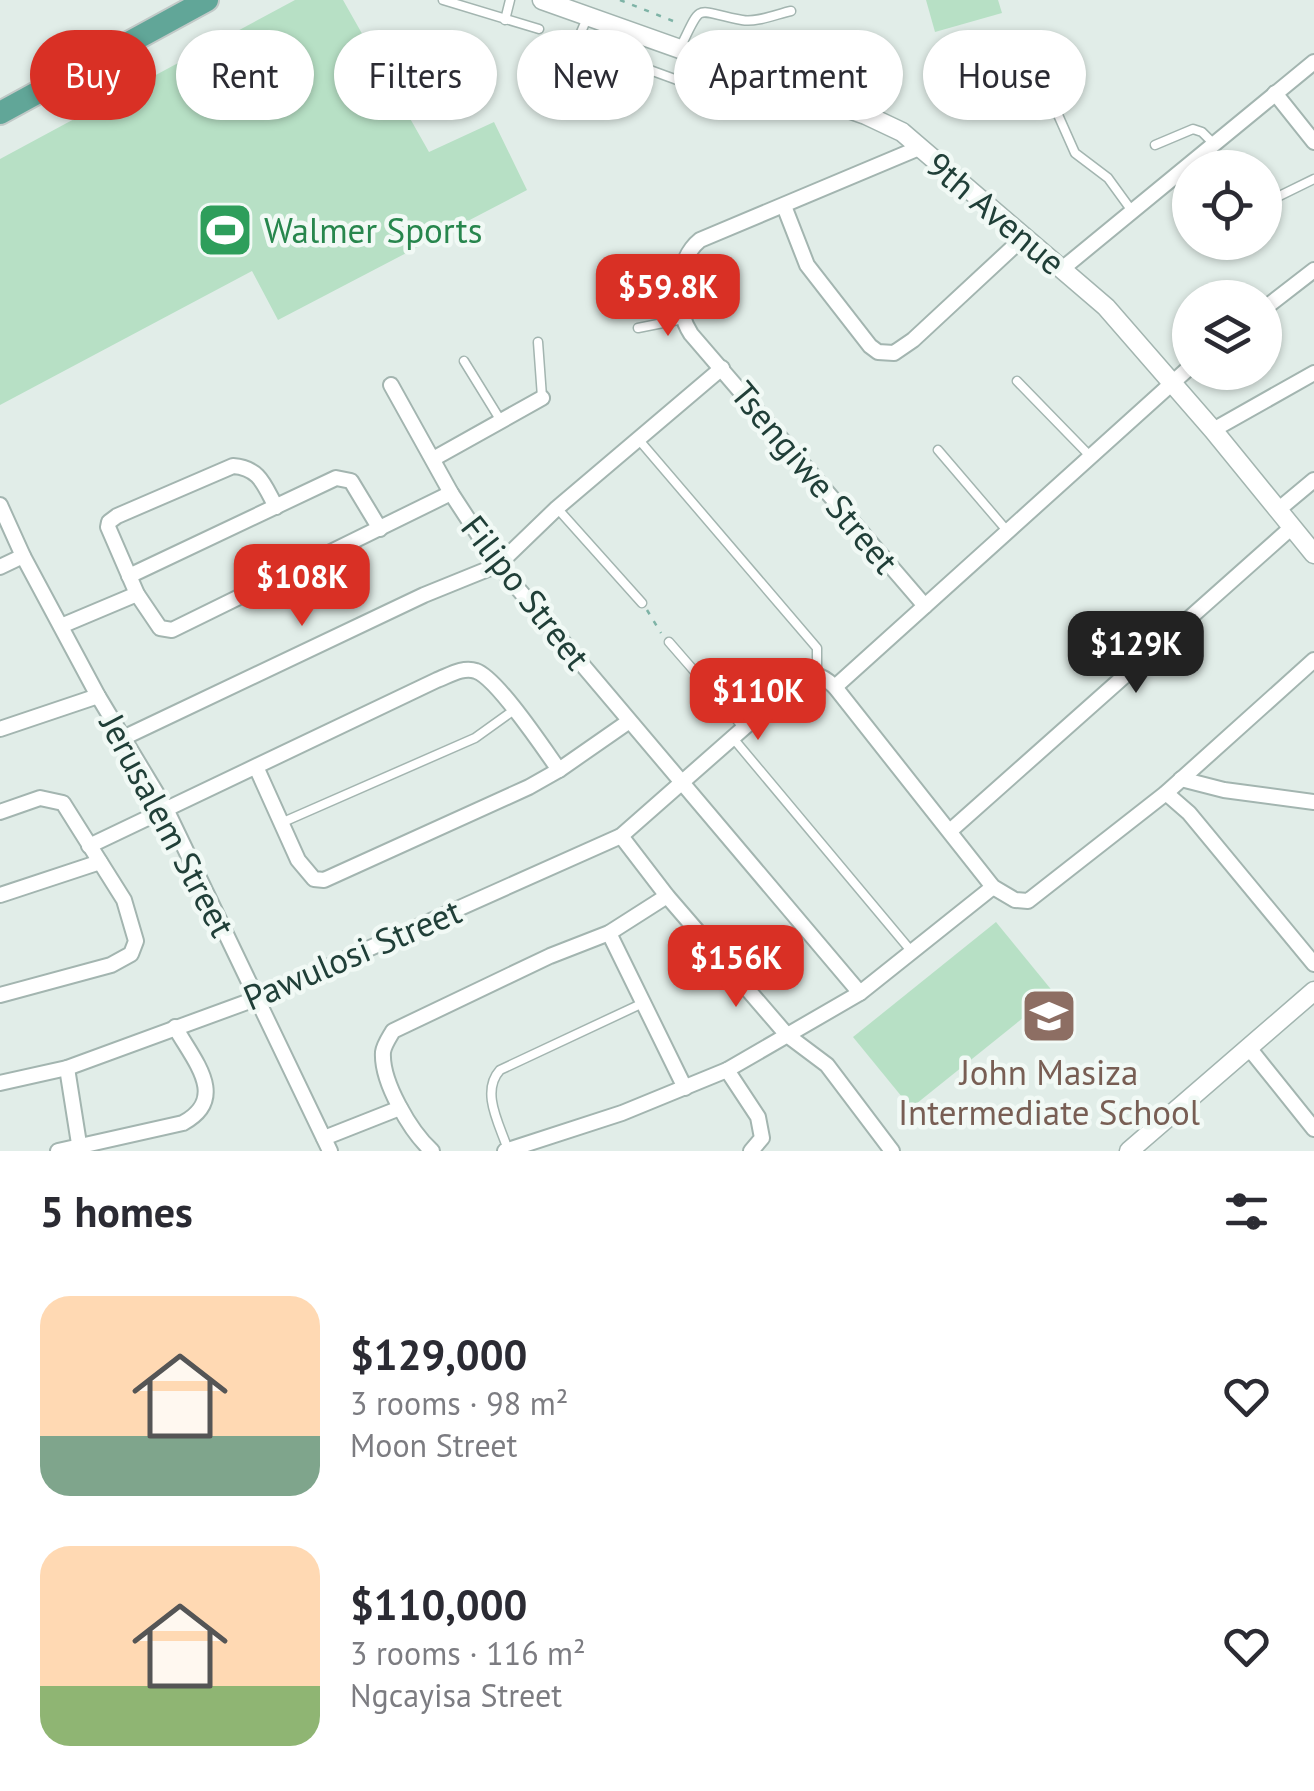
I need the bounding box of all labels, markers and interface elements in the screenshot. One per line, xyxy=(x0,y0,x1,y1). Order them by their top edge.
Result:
chip: Buy xyxy=(30,30,156,120)
chip: Rent xyxy=(176,30,314,120)
chip: Filters xyxy=(334,30,497,120)
chip: New xyxy=(517,30,654,120)
chip: Apartment xyxy=(674,30,903,120)
chip: House xyxy=(923,30,1086,120)
street label: 9th Avenue xyxy=(917,142,1075,284)
map controls xyxy=(1172,150,1282,390)
button: locate xyxy=(1172,150,1282,260)
sports icon: Walmer Sports xyxy=(195,200,255,260)
place label: Walmer Sports xyxy=(264,207,482,253)
pin: $59.8K xyxy=(587,254,749,339)
text: $59.8K xyxy=(618,265,718,307)
button: layers xyxy=(1172,280,1282,390)
street label: Tsengiwe Street xyxy=(721,371,909,583)
street label: Filipo Street xyxy=(451,506,601,679)
pin: $108K xyxy=(232,544,372,629)
text: $108K xyxy=(256,555,348,597)
pin: $129K xyxy=(1066,611,1206,696)
text: $129K xyxy=(1090,622,1182,664)
pin: $110K xyxy=(688,658,828,743)
text: $110K xyxy=(712,669,804,711)
street label: Jerusalem Street xyxy=(89,704,246,945)
street label: Pawulosi Street xyxy=(236,887,468,1021)
pin: $156K xyxy=(666,925,806,1010)
text: $156K xyxy=(690,936,782,978)
school or university icon: John Masiza Intermediate School xyxy=(1019,986,1079,1046)
place label: John Masiza Intermediate School xyxy=(898,1049,1200,1135)
text: 5 homes xyxy=(40,1184,193,1239)
icon: filters xyxy=(1219,1184,1274,1239)
text: $129,000 xyxy=(350,1327,527,1382)
icon: home xyxy=(120,1336,240,1456)
icon: heart xyxy=(1219,1369,1274,1424)
text: 3 rooms · 98 m² xyxy=(350,1382,568,1424)
text: Moon Street xyxy=(350,1424,517,1466)
text: $110,000 xyxy=(350,1577,527,1632)
icon: home xyxy=(120,1586,240,1706)
icon: heart xyxy=(1219,1619,1274,1674)
text: 3 rooms · 116 m² xyxy=(350,1632,586,1674)
text: Ngcayisa Street xyxy=(350,1674,562,1716)

